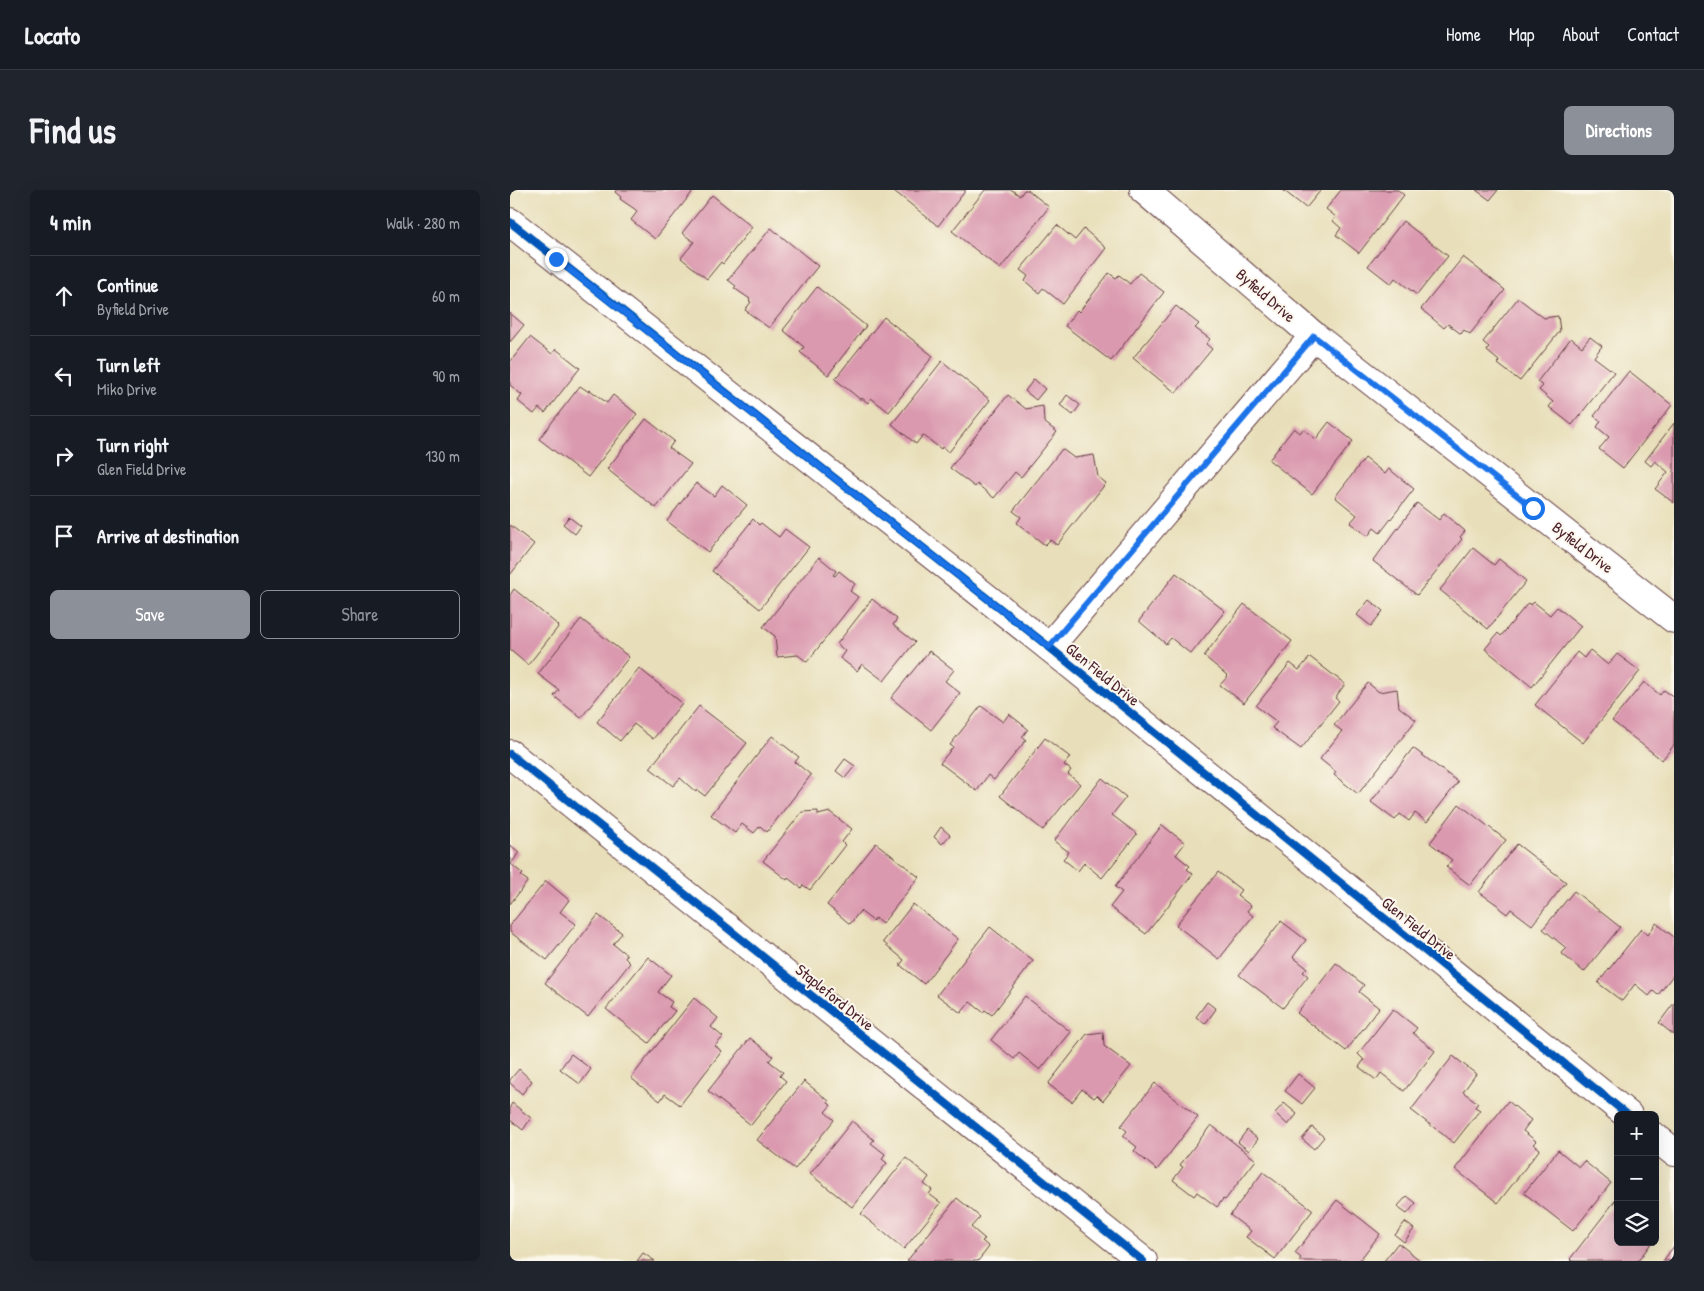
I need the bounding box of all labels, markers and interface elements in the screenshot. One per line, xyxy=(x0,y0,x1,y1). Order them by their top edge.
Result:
text: Locato xyxy=(25,19,80,51)
text: Home xyxy=(1446,22,1481,47)
text: Map xyxy=(1509,22,1534,47)
text: About xyxy=(1562,22,1599,47)
text: Contact xyxy=(1627,22,1679,47)
button: Directions xyxy=(1564,106,1674,155)
text: Find us xyxy=(30,107,116,154)
text: 4 min xyxy=(50,208,91,237)
text: Walk · 280 m xyxy=(386,212,460,234)
route end xyxy=(545,248,568,271)
street label: Byfield Drive xyxy=(1232,263,1301,327)
text: Continue xyxy=(97,272,158,298)
icon: ahead xyxy=(50,282,78,310)
text: 60 m xyxy=(432,285,460,307)
text: Byfield Drive xyxy=(97,298,169,320)
text: Turn left xyxy=(97,352,160,378)
icon: left xyxy=(50,362,78,390)
text: 90 m xyxy=(432,365,460,387)
text: Miko Drive xyxy=(97,378,157,400)
text: Turn right xyxy=(97,432,168,458)
icon: right xyxy=(50,442,78,470)
text: 130 m xyxy=(425,445,460,467)
text: Glen Field Drive xyxy=(97,458,186,480)
route start xyxy=(1522,497,1545,520)
street label: Byfield Drive xyxy=(1548,516,1619,578)
icon: arrive xyxy=(50,522,78,550)
text: Arrive at destination xyxy=(97,523,239,549)
button: Save xyxy=(50,590,250,639)
button: Share xyxy=(260,590,460,639)
street label: Glen Field Drive xyxy=(1061,637,1145,711)
street label: Glen Field Drive xyxy=(1377,891,1461,965)
street label: Stapleford Drive xyxy=(791,959,879,1036)
map controls xyxy=(1614,1111,1659,1246)
button: + xyxy=(1614,1111,1659,1156)
button: − xyxy=(1614,1156,1659,1201)
button: layers xyxy=(1614,1201,1659,1246)

